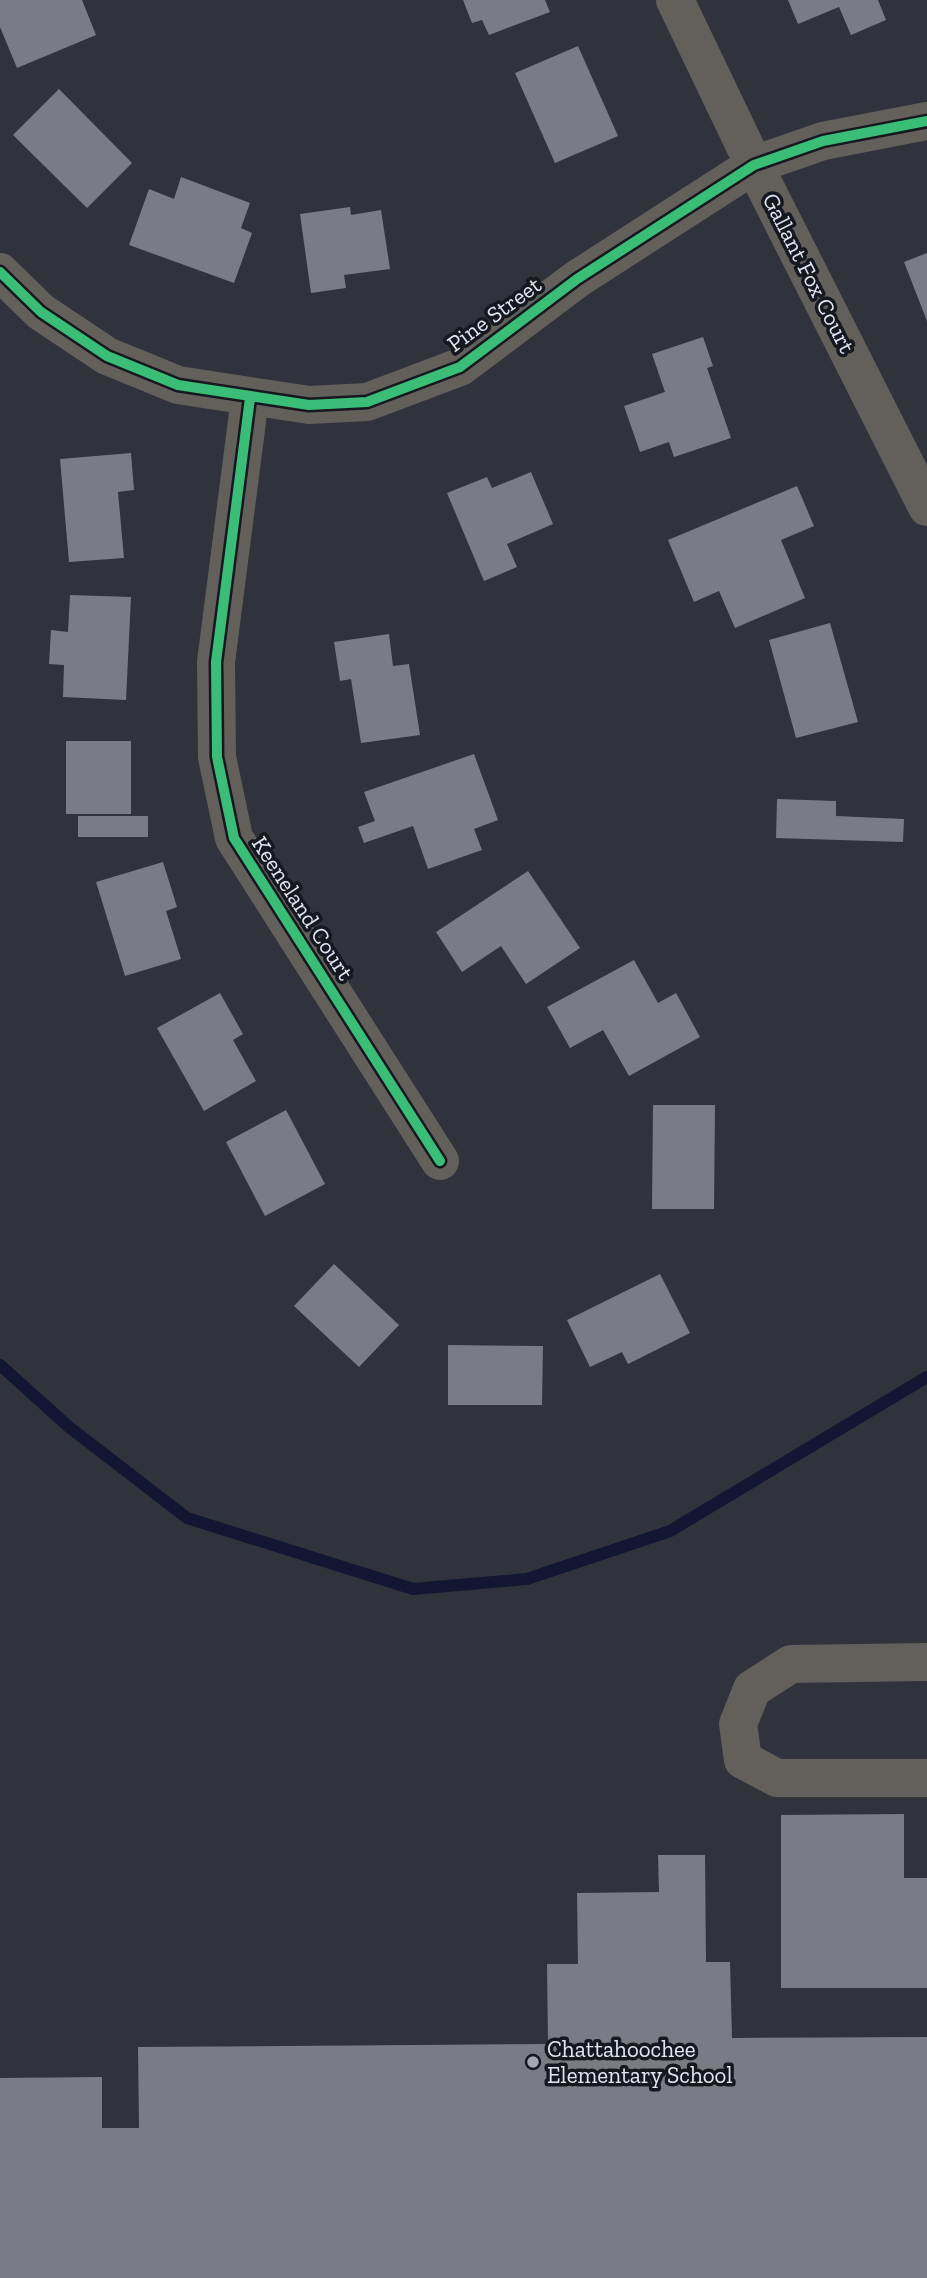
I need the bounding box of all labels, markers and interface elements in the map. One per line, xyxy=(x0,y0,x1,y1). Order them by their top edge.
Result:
street label: Gallant Fox Court xyxy=(757,188,862,358)
street label: Pine Street xyxy=(441,270,547,357)
street label: Keeneland Court xyxy=(246,831,360,986)
place label: Chattahoochee Elementary School xyxy=(547,2035,733,2089)
marker: Chattahoochee Elementary School xyxy=(525,2054,541,2070)

